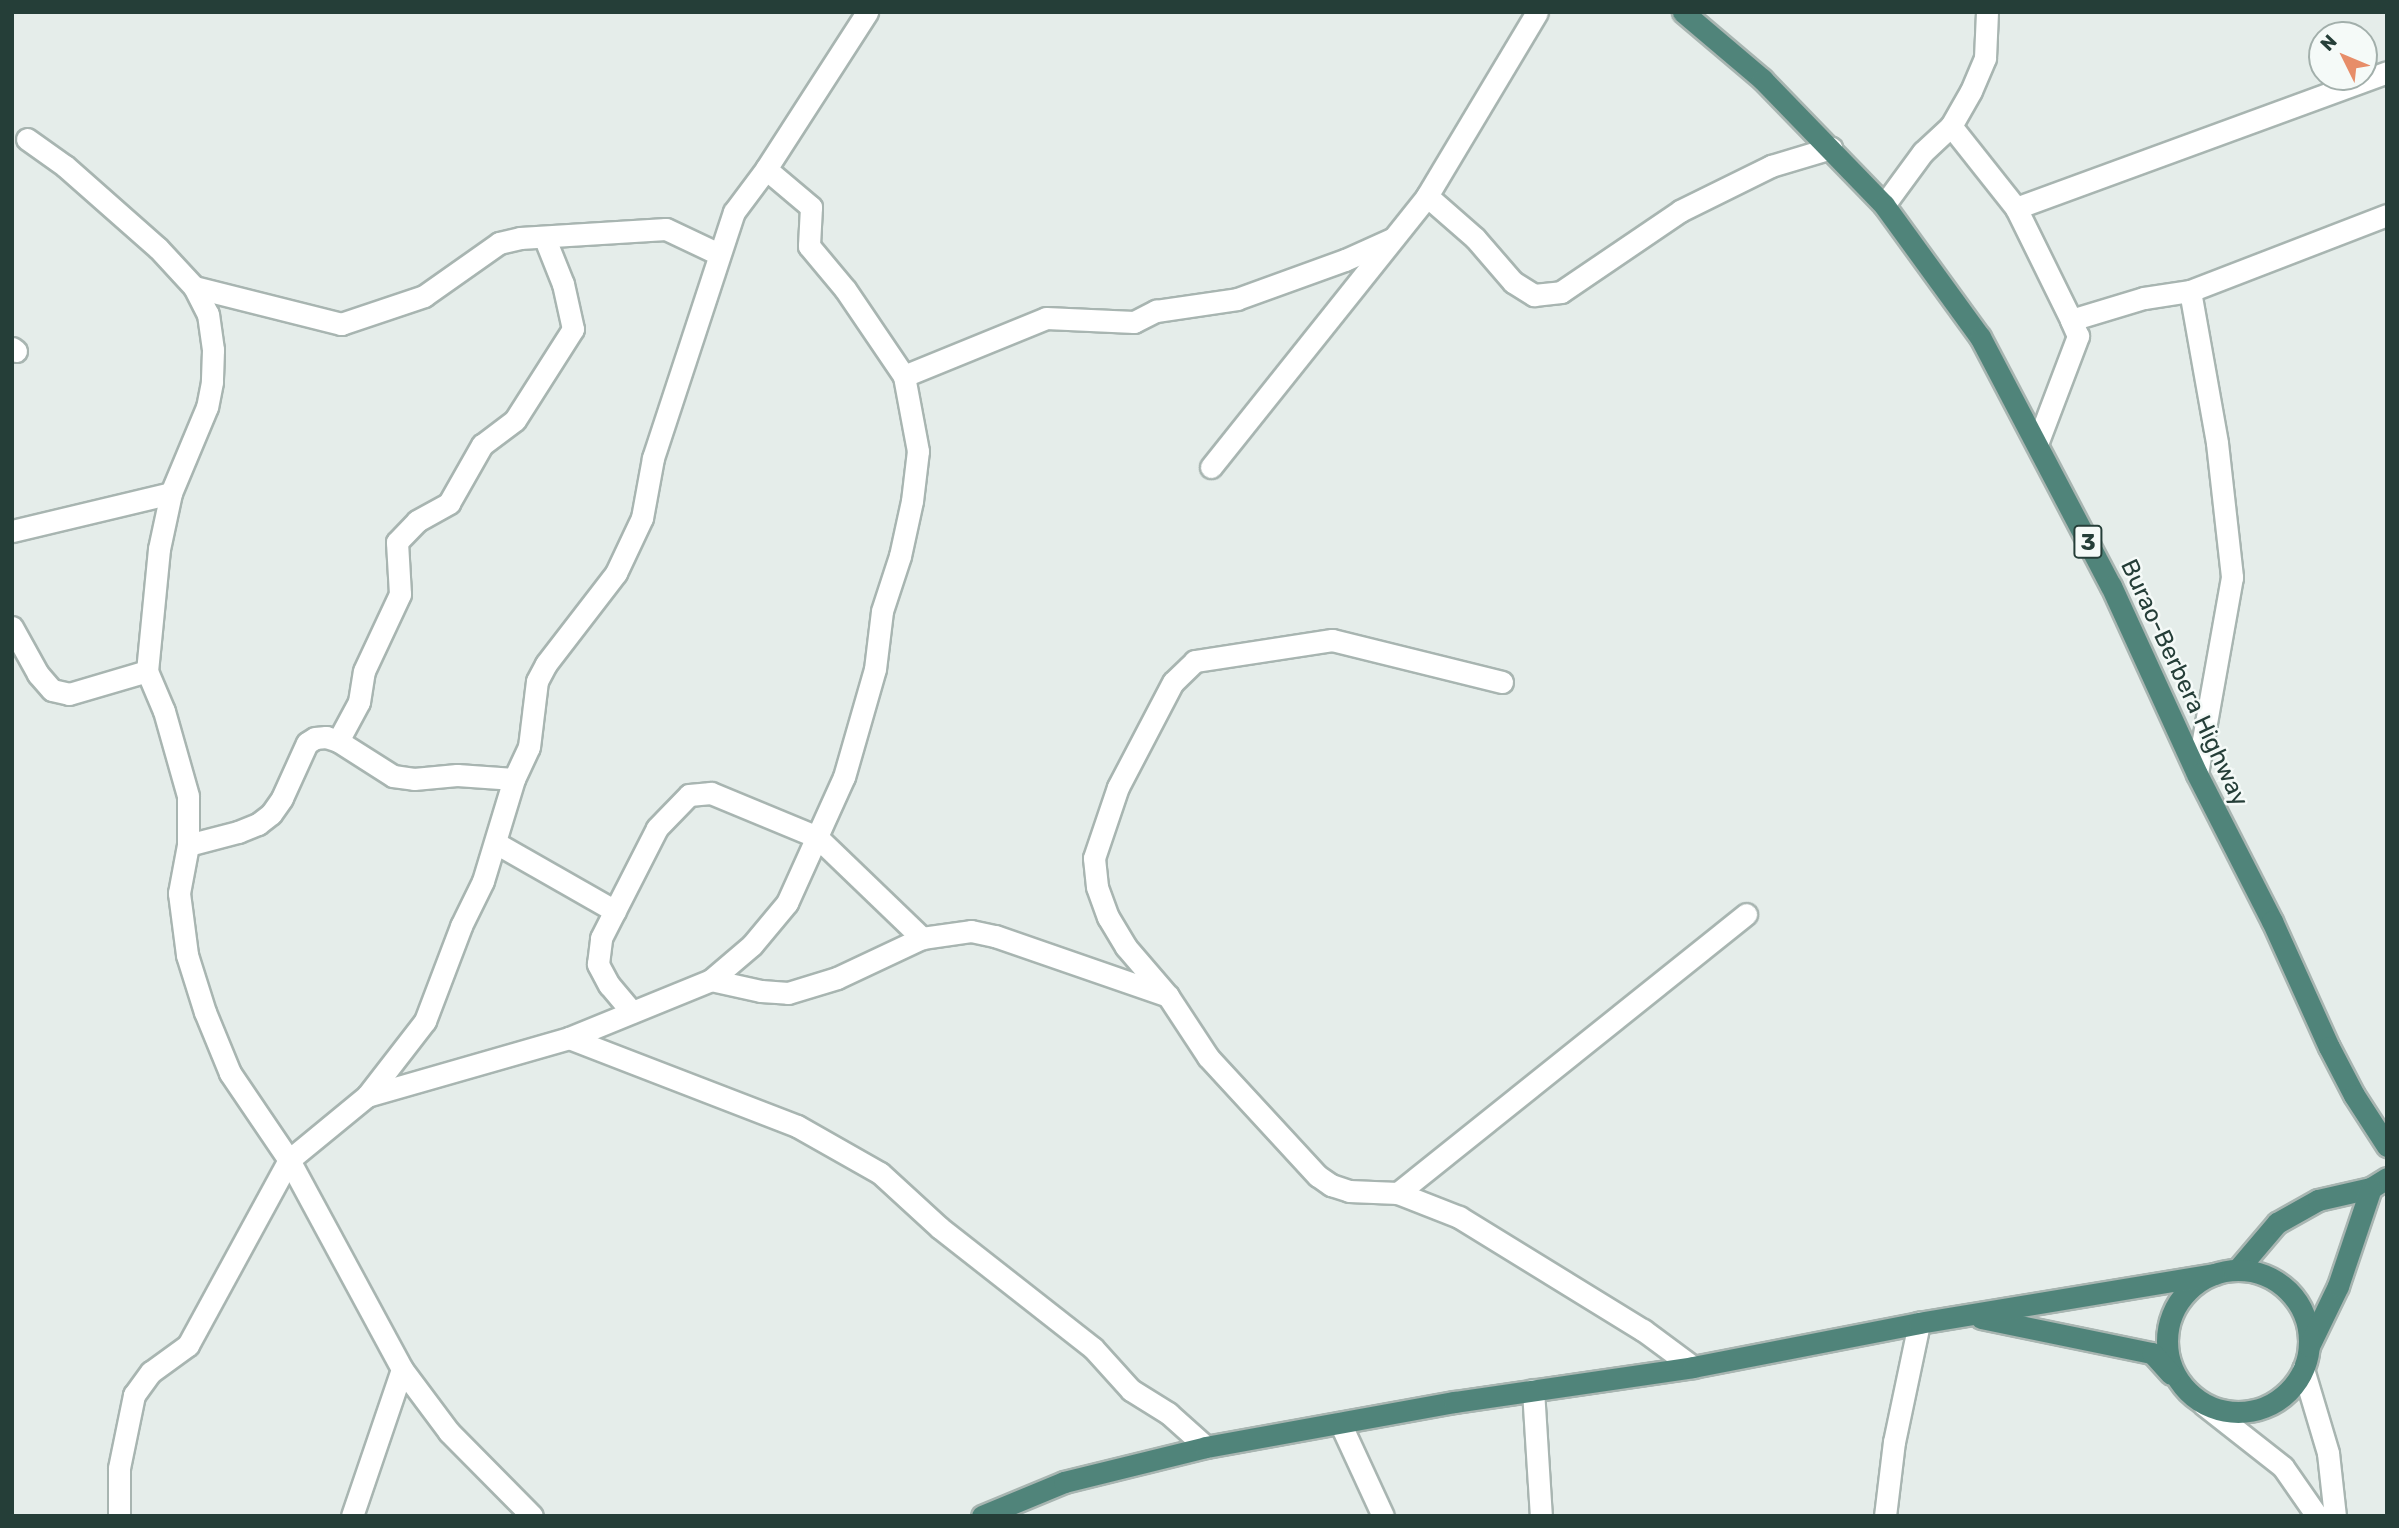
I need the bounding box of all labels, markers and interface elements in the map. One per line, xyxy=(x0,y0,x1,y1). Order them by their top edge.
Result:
north arrow xyxy=(2308,21,2378,91)
text: N xyxy=(2316,30,2342,56)
road number: 3 xyxy=(2072,522,2104,562)
street label: Burao-Berbera Highway xyxy=(2114,555,2254,811)

